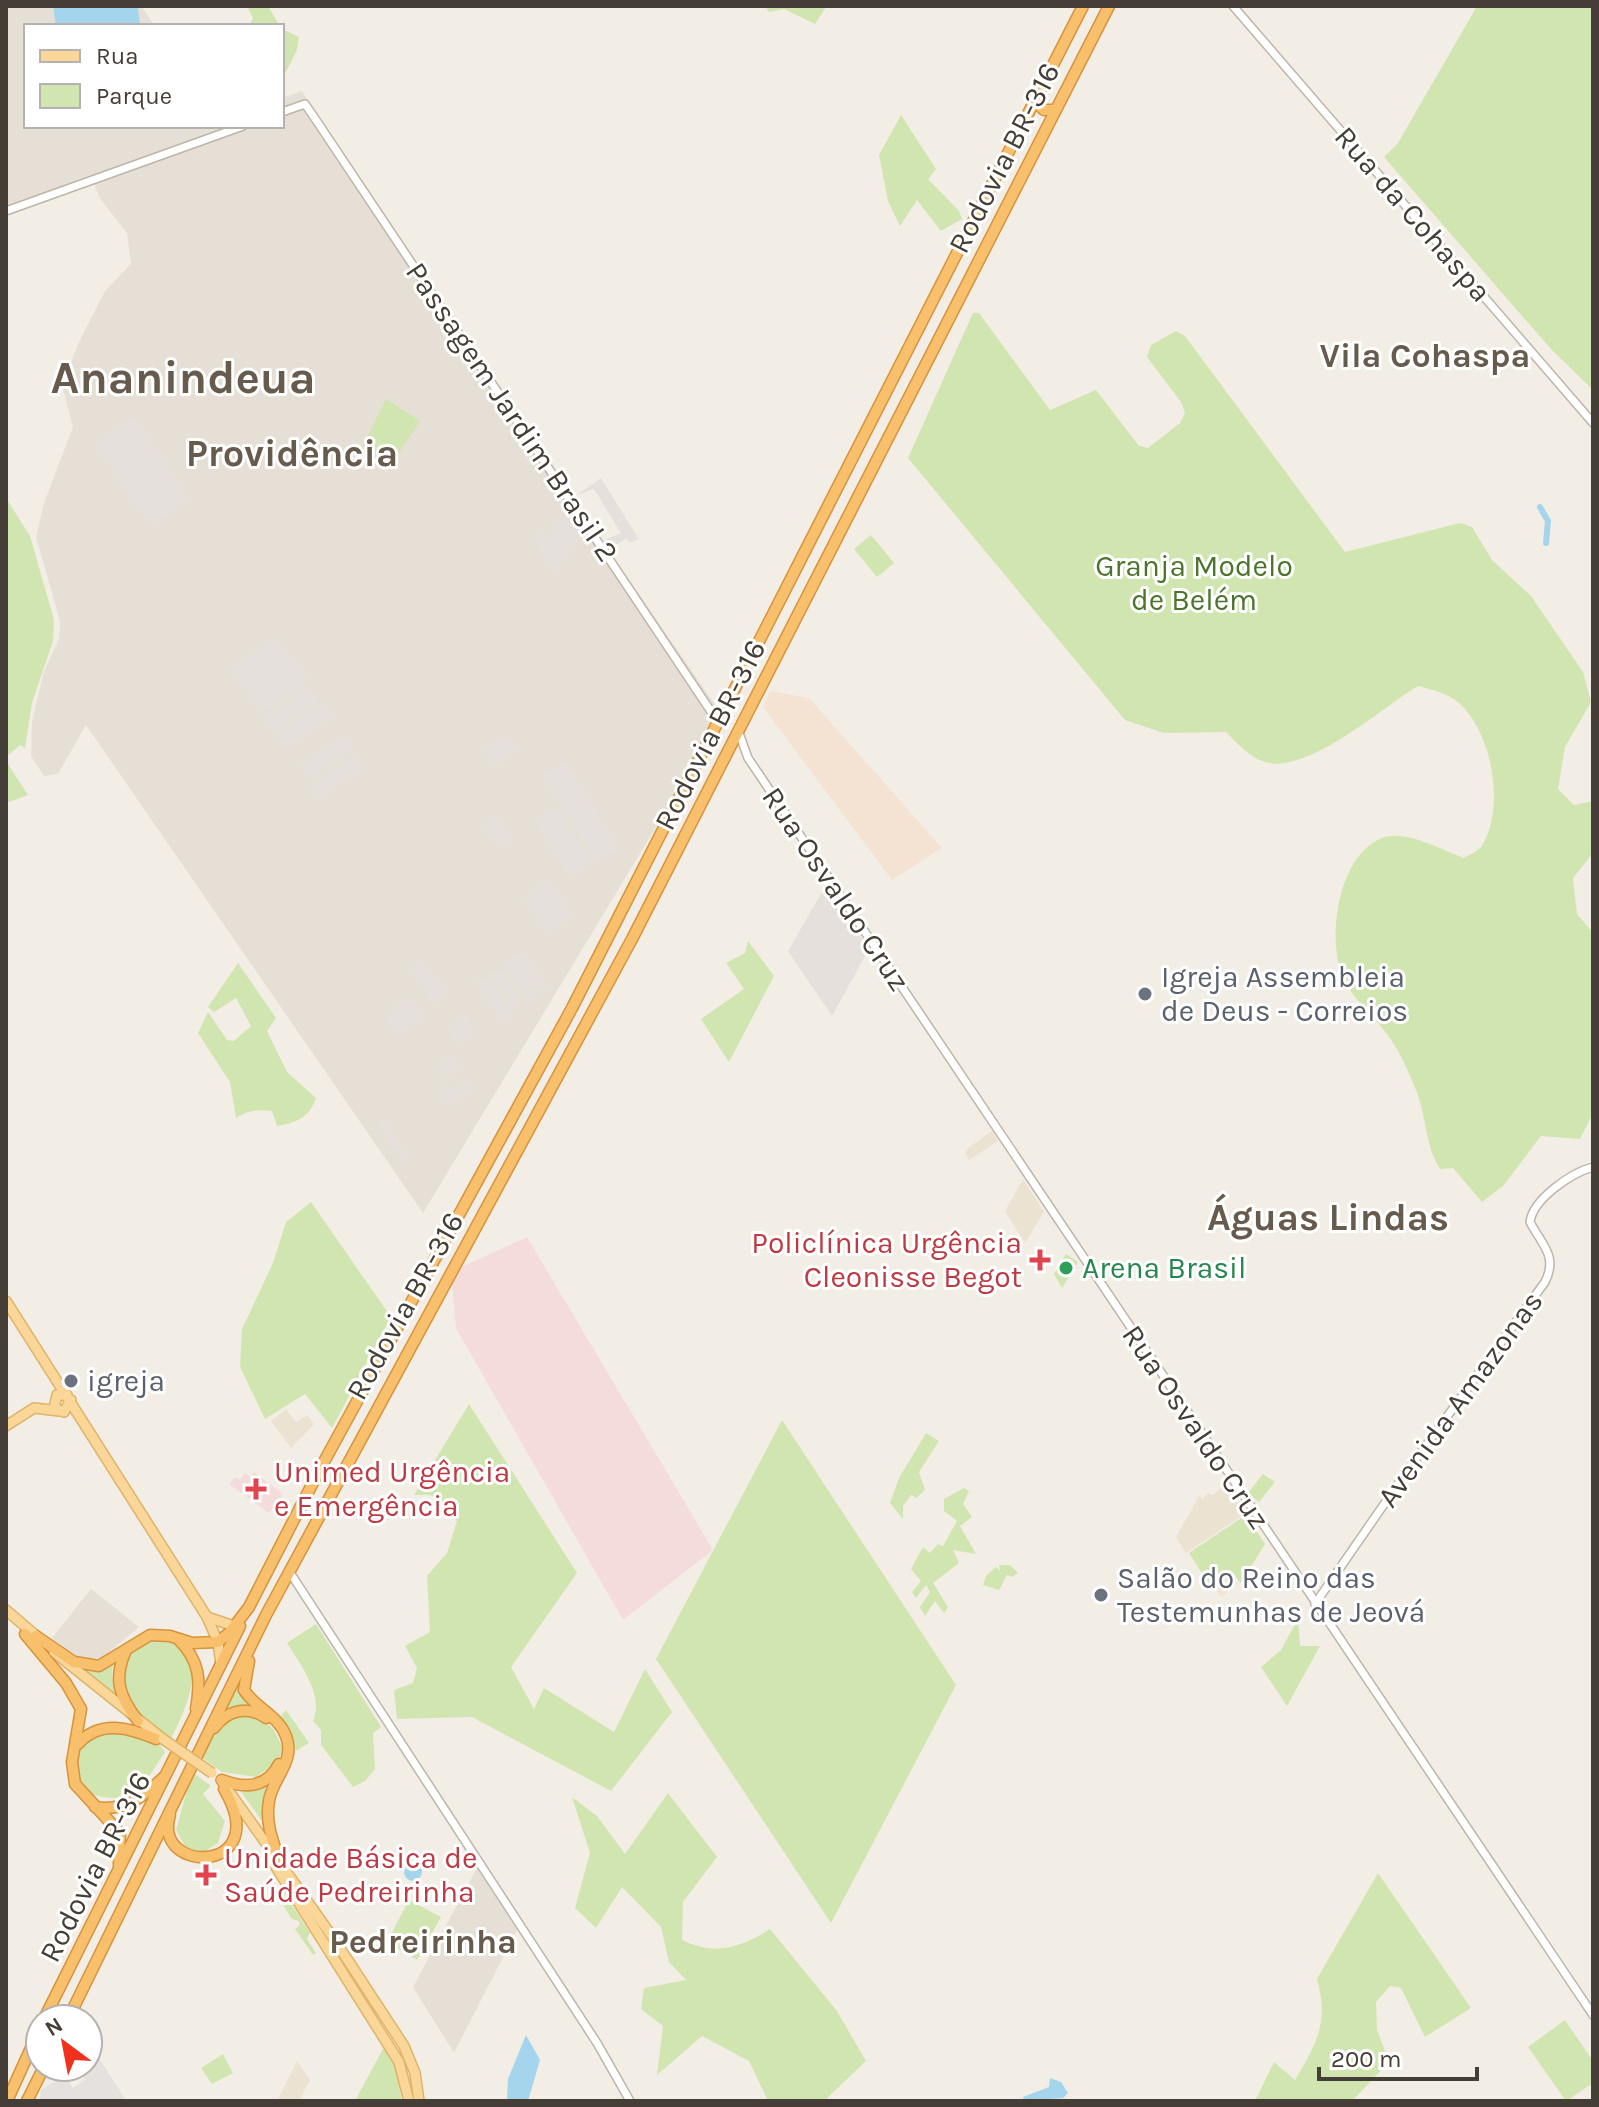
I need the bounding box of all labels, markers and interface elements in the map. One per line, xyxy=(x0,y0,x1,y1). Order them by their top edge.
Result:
legend xyxy=(24,24,284,128)
text: Rua xyxy=(96,42,138,70)
street label: Rodovia BR-316 xyxy=(941,57,1067,259)
text: Parque xyxy=(96,82,172,110)
street label: Rua da Cohaspa xyxy=(1327,119,1499,309)
street label: Passagem Jardim Brasil 2 xyxy=(398,255,626,569)
district label: Vila Cohaspa xyxy=(1320,336,1530,376)
district label: Ananindeua xyxy=(50,351,316,405)
district label: Providência xyxy=(186,431,398,476)
park label: Granja Modelo de Belém xyxy=(1095,548,1293,618)
street label: Rodovia BR-316 xyxy=(647,634,773,836)
street label: Rua Osvaldo Cruz xyxy=(754,780,918,998)
place label: Igreja Assembleia de Deus - Correios xyxy=(1161,959,1408,1029)
marker: Igreja Assembleia de Deus - Correios xyxy=(1136,985,1154,1003)
district label: Águas Lindas xyxy=(1207,1193,1449,1240)
street label: Rodovia BR-316 xyxy=(339,1206,471,1406)
place label: Policlínica Urgência Cleonisse Begot xyxy=(751,1225,1022,1295)
marker: Policlínica Urgência Cleonisse Begot xyxy=(1029,1249,1051,1271)
place label: Arena Brasil xyxy=(1082,1250,1246,1286)
marker: Arena Brasil xyxy=(1057,1259,1075,1277)
street label: Avenida Amazonas xyxy=(1370,1284,1550,1514)
street label: Rua Osvaldo Cruz xyxy=(1114,1318,1278,1536)
place label: igreja xyxy=(87,1363,165,1399)
marker: igreja xyxy=(62,1372,80,1390)
place label: Unimed Urgência e Emergência xyxy=(274,1454,510,1524)
marker: Unimed Urgência e Emergência xyxy=(245,1478,267,1500)
place label: Salão do Reino das Testemunhas de Jeová xyxy=(1117,1560,1425,1630)
marker: Salão do Reino das Testemunhas de Jeová xyxy=(1092,1586,1110,1604)
street label: Rodovia BR-316 xyxy=(32,1766,158,1968)
place label: Unidade Básica de Saúde Pedreirinha xyxy=(224,1840,477,1910)
marker: Unidade Básica de Saúde Pedreirinha xyxy=(195,1864,217,1886)
district label: Pedreirinha xyxy=(329,1922,517,1962)
north arrow xyxy=(24,2003,104,2083)
text: N xyxy=(40,2012,68,2042)
scale bar xyxy=(1319,2031,1477,2081)
text: 200 m xyxy=(1331,2045,1402,2073)

